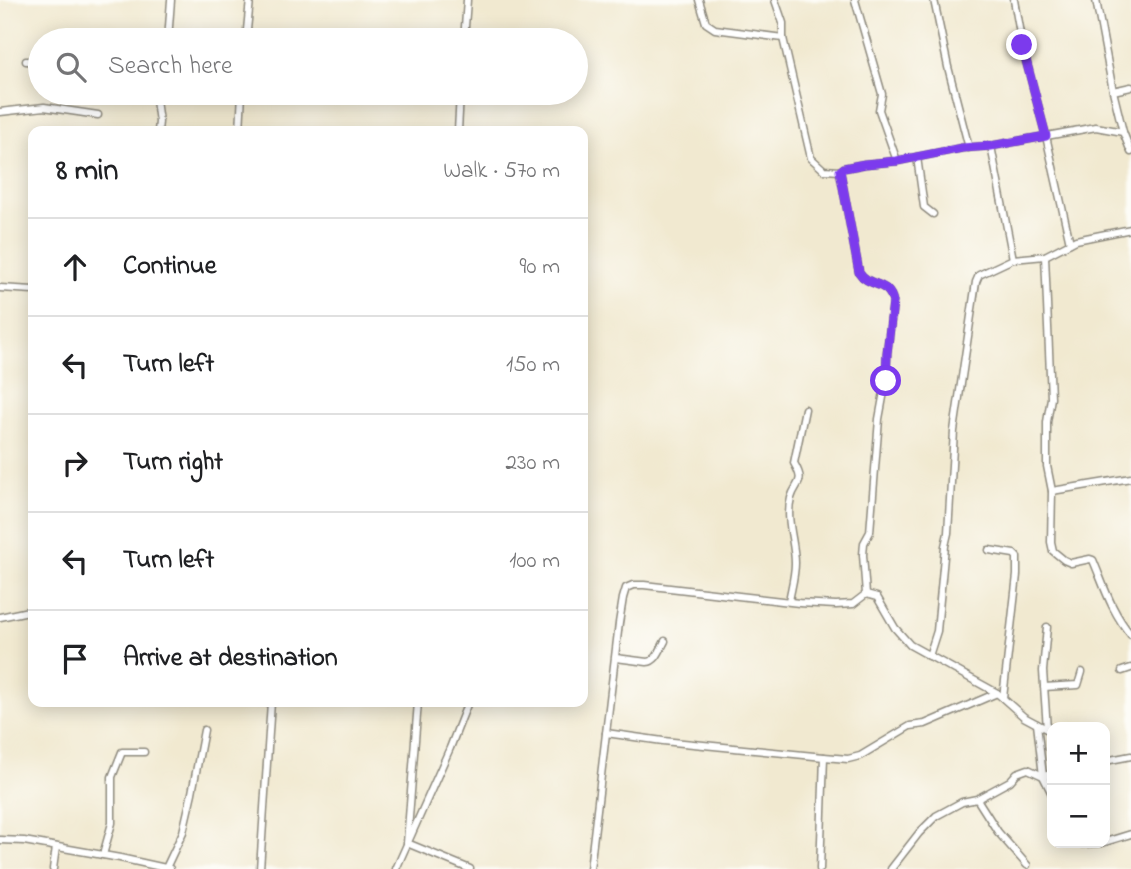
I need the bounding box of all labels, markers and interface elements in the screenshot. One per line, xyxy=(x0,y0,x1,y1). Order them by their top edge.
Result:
search box xyxy=(28,28,588,105)
route end xyxy=(1006,29,1037,60)
icon: search xyxy=(52,48,90,86)
text: Search here xyxy=(108,48,233,86)
text: 8 min xyxy=(56,150,118,194)
text: Walk · 570 m xyxy=(443,155,560,188)
icon: ahead xyxy=(56,248,94,286)
text: Continue xyxy=(123,248,216,286)
text: 90 m xyxy=(520,251,560,284)
icon: left xyxy=(56,346,94,384)
text: Turn left xyxy=(123,346,214,384)
text: 150 m xyxy=(506,349,560,382)
route start xyxy=(870,365,901,396)
icon: right xyxy=(56,444,94,482)
text: Turn right xyxy=(123,444,223,482)
text: 230 m xyxy=(506,447,560,480)
icon: left xyxy=(56,542,94,580)
text: Turn left xyxy=(123,542,214,580)
text: 100 m xyxy=(509,545,560,578)
icon: arrive xyxy=(56,640,94,678)
text: Arrive at destination xyxy=(123,640,338,678)
map controls xyxy=(1047,722,1110,848)
button: + xyxy=(1047,722,1110,785)
button: − xyxy=(1047,785,1110,848)

